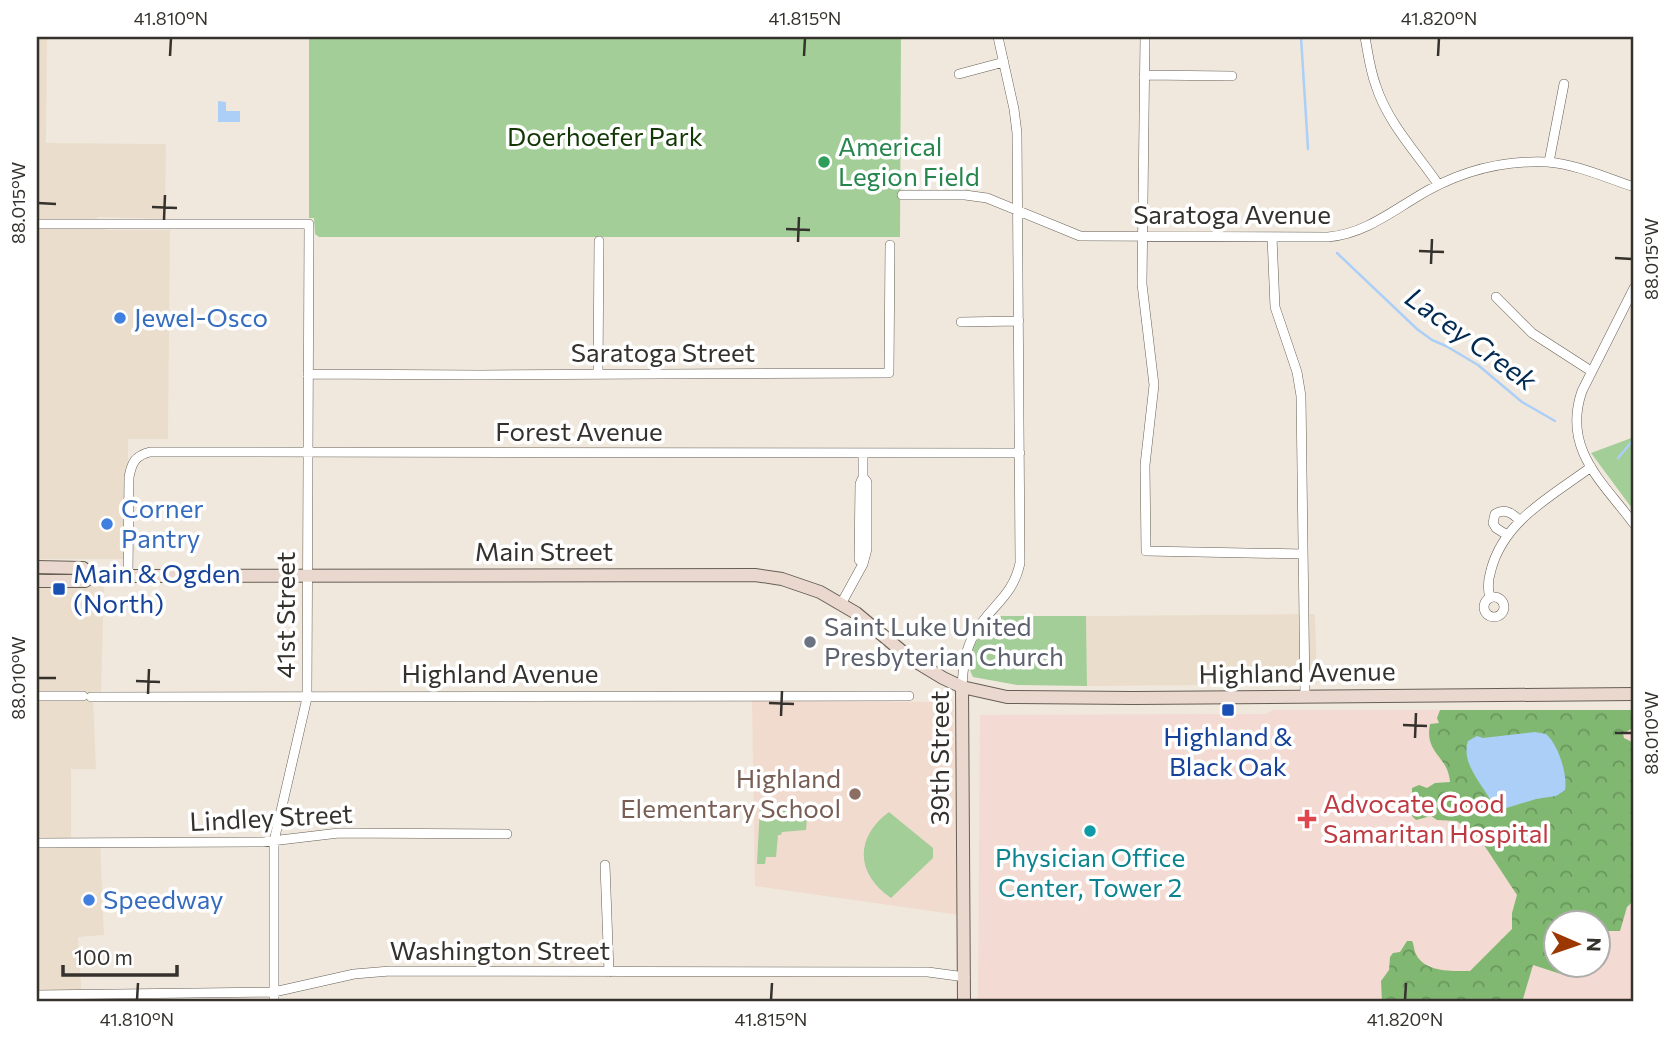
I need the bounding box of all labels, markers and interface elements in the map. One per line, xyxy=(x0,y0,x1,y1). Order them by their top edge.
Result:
text: 41.810°N xyxy=(134,7,208,29)
text: 41.815°N xyxy=(769,7,841,29)
text: 41.820°N xyxy=(1401,7,1477,29)
park label: Doerhoefer Park xyxy=(507,120,703,151)
place label: Americal Legion Field xyxy=(838,130,980,191)
marker: Americal Legion Field xyxy=(816,154,832,170)
text: 88.015°W xyxy=(7,162,29,244)
street label: Saratoga Avenue xyxy=(1133,198,1331,229)
text: 88.015°W xyxy=(1640,218,1662,300)
water label: Lacey Creek xyxy=(1400,279,1544,398)
place label: Jewel-Osco xyxy=(134,301,268,332)
marker: Jewel-Osco xyxy=(112,310,128,326)
street label: Saratoga Street xyxy=(571,336,755,367)
street label: Forest Avenue xyxy=(495,415,663,446)
place label: Corner Pantry xyxy=(121,492,204,553)
marker: Corner Pantry xyxy=(99,516,115,532)
street label: Main Street xyxy=(475,535,613,566)
street label: 41st Street xyxy=(269,552,300,678)
place label: Main & Ogden (North) xyxy=(73,557,241,618)
marker: Main & Ogden (North) xyxy=(51,581,67,597)
place label: Saint Luke United Presbyterian Church xyxy=(824,610,1064,671)
marker: Saint Luke United Presbyterian Church xyxy=(802,634,818,650)
text: 88.010°W xyxy=(7,636,29,720)
street label: Highland Avenue xyxy=(1198,654,1396,689)
street label: Highland Avenue xyxy=(402,657,598,688)
street label: 39th Street xyxy=(923,691,954,825)
text: 88.010°W xyxy=(1640,691,1662,775)
marker: Highland & Black Oak xyxy=(1220,702,1236,718)
place label: Highland & Black Oak xyxy=(1163,720,1293,781)
place label: Highland Elementary School xyxy=(620,762,841,823)
marker: Highland Elementary School xyxy=(847,786,863,802)
place label: Advocate Good Samaritan Hospital xyxy=(1323,787,1549,848)
street label: Lindley Street xyxy=(189,797,353,836)
marker: Advocate Good Samaritan Hospital xyxy=(1297,809,1317,829)
marker: Physician Office Center, Tower 2 xyxy=(1082,823,1098,839)
place label: Physician Office Center, Tower 2 xyxy=(995,841,1185,902)
place label: Speedway xyxy=(103,883,223,914)
marker: Speedway xyxy=(81,892,97,908)
north arrow xyxy=(1542,909,1612,979)
scale bar xyxy=(63,934,177,978)
street label: Washington Street xyxy=(390,934,610,965)
text: N xyxy=(1583,937,1606,952)
text: 100 m xyxy=(74,944,133,969)
text: 41.810°N xyxy=(100,1008,174,1030)
text: 41.815°N xyxy=(735,1008,807,1030)
text: 41.820°N xyxy=(1367,1008,1443,1030)

